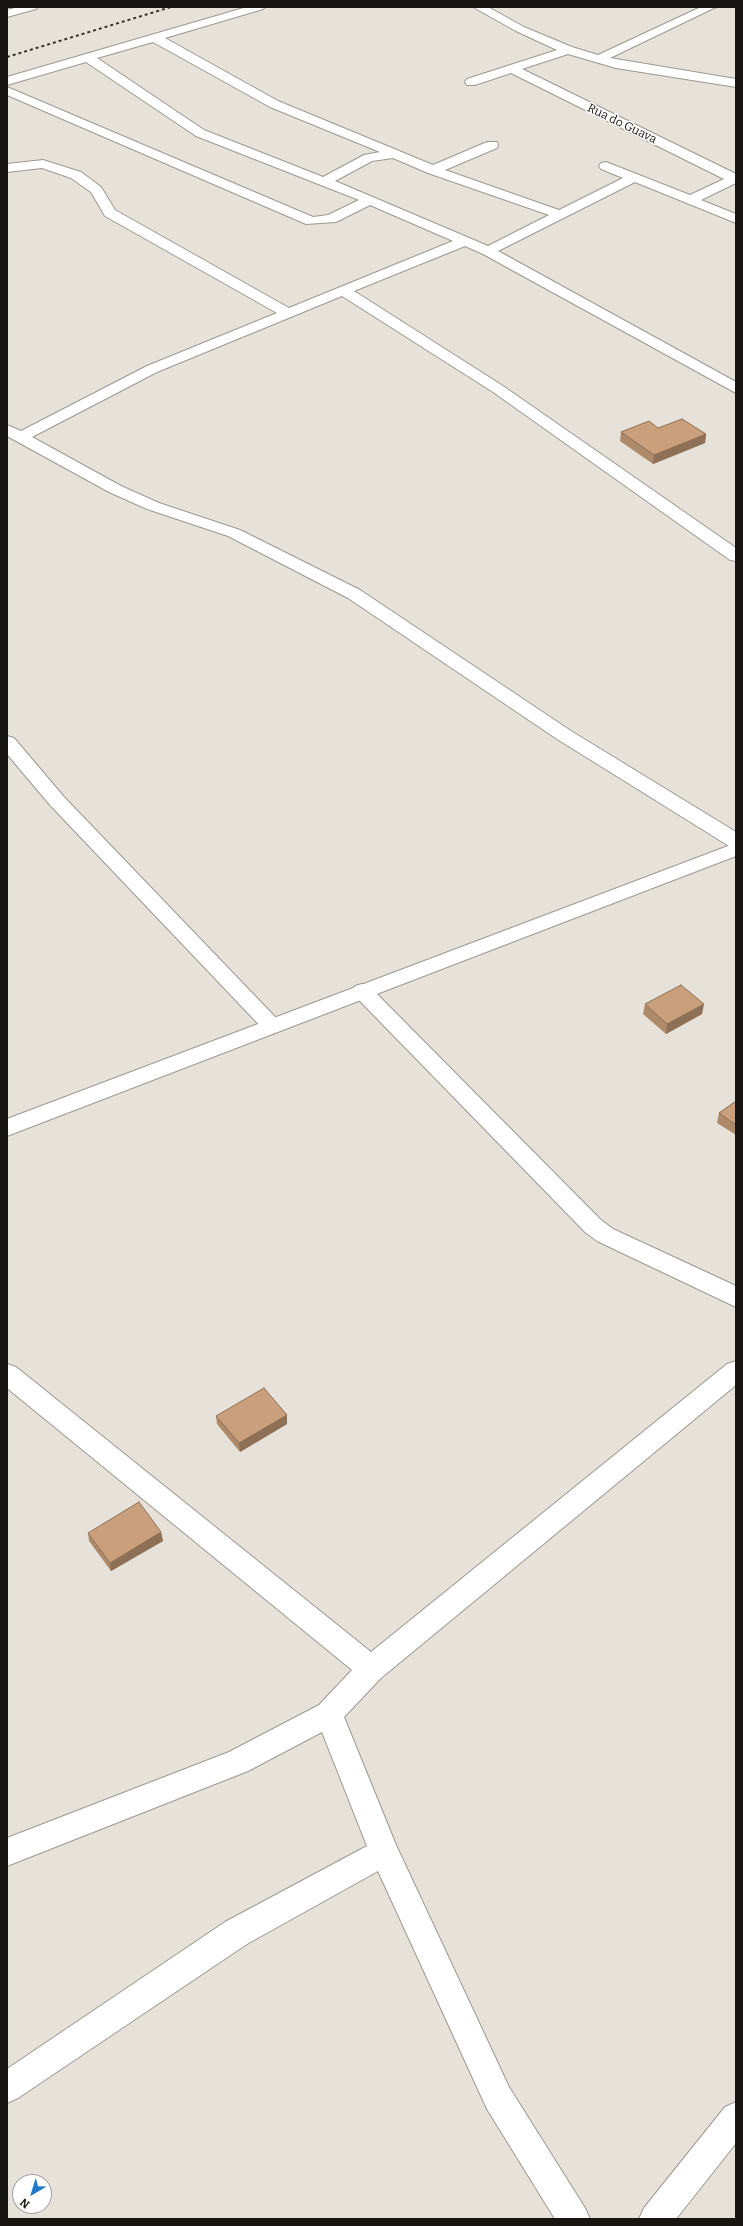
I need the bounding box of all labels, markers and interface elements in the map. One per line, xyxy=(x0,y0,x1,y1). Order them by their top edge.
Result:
street label: Rua do Guava xyxy=(585,101,659,147)
north arrow xyxy=(12,2174,52,2214)
text: N xyxy=(18,2195,32,2211)

